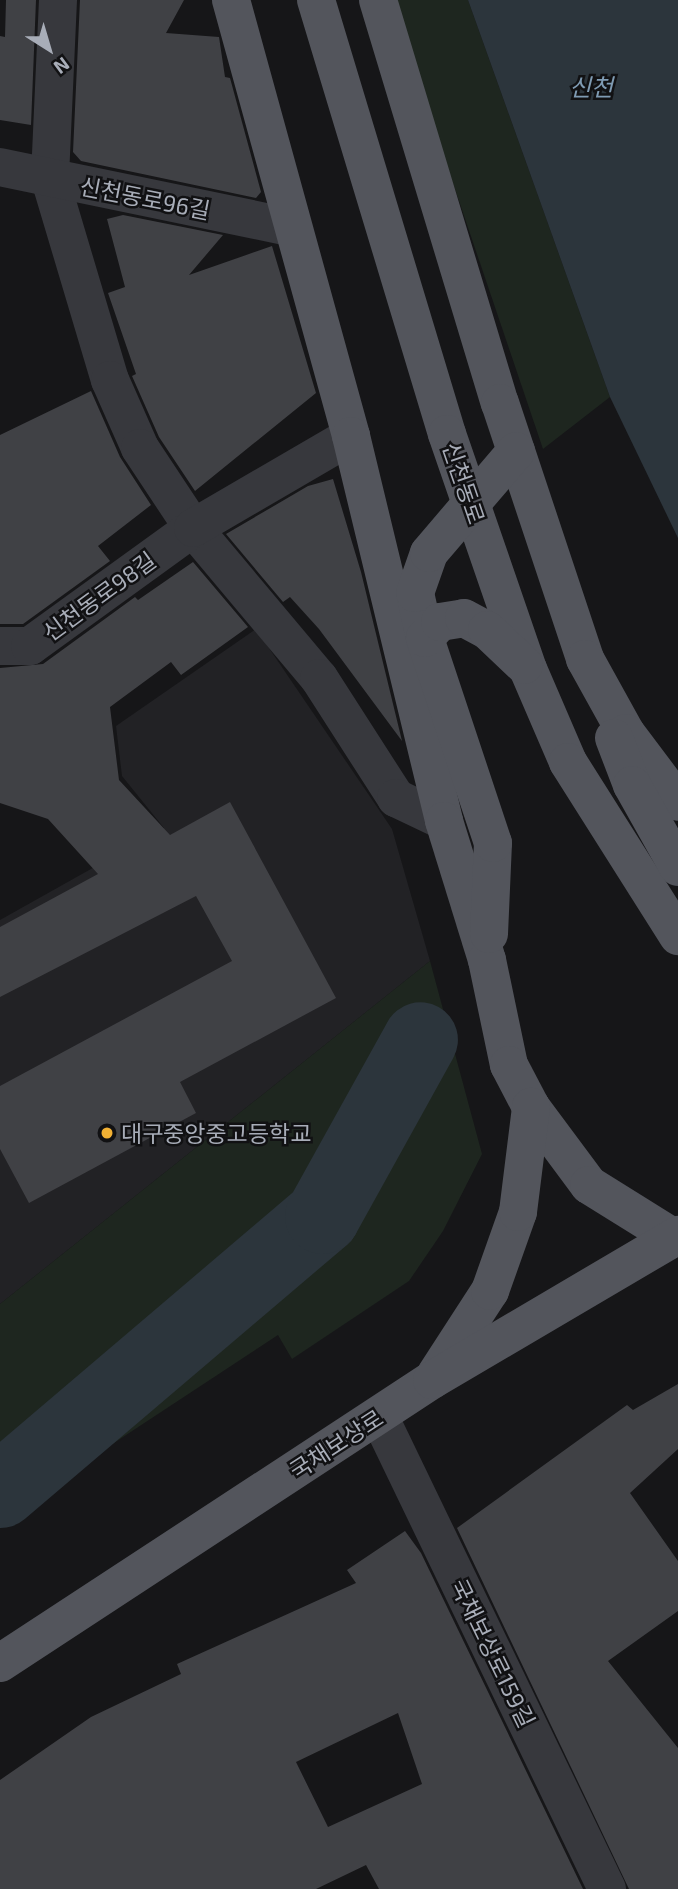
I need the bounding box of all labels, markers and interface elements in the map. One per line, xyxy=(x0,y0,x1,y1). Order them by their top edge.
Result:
north arrow xyxy=(14,14,84,84)
text: N xyxy=(50,53,74,79)
water label: 신천 xyxy=(569,73,613,101)
street label: 신천동로96길 xyxy=(78,172,212,224)
street label: 신천동로 xyxy=(437,438,491,528)
street label: 신천동로98길 xyxy=(37,546,161,646)
place label: 대구중앙중고등학교 xyxy=(121,1119,311,1147)
marker: 대구중앙중고등학교 xyxy=(99,1125,115,1141)
street label: 국채보상로 xyxy=(284,1404,388,1484)
street label: 국채보상로159길 xyxy=(445,1574,541,1732)

